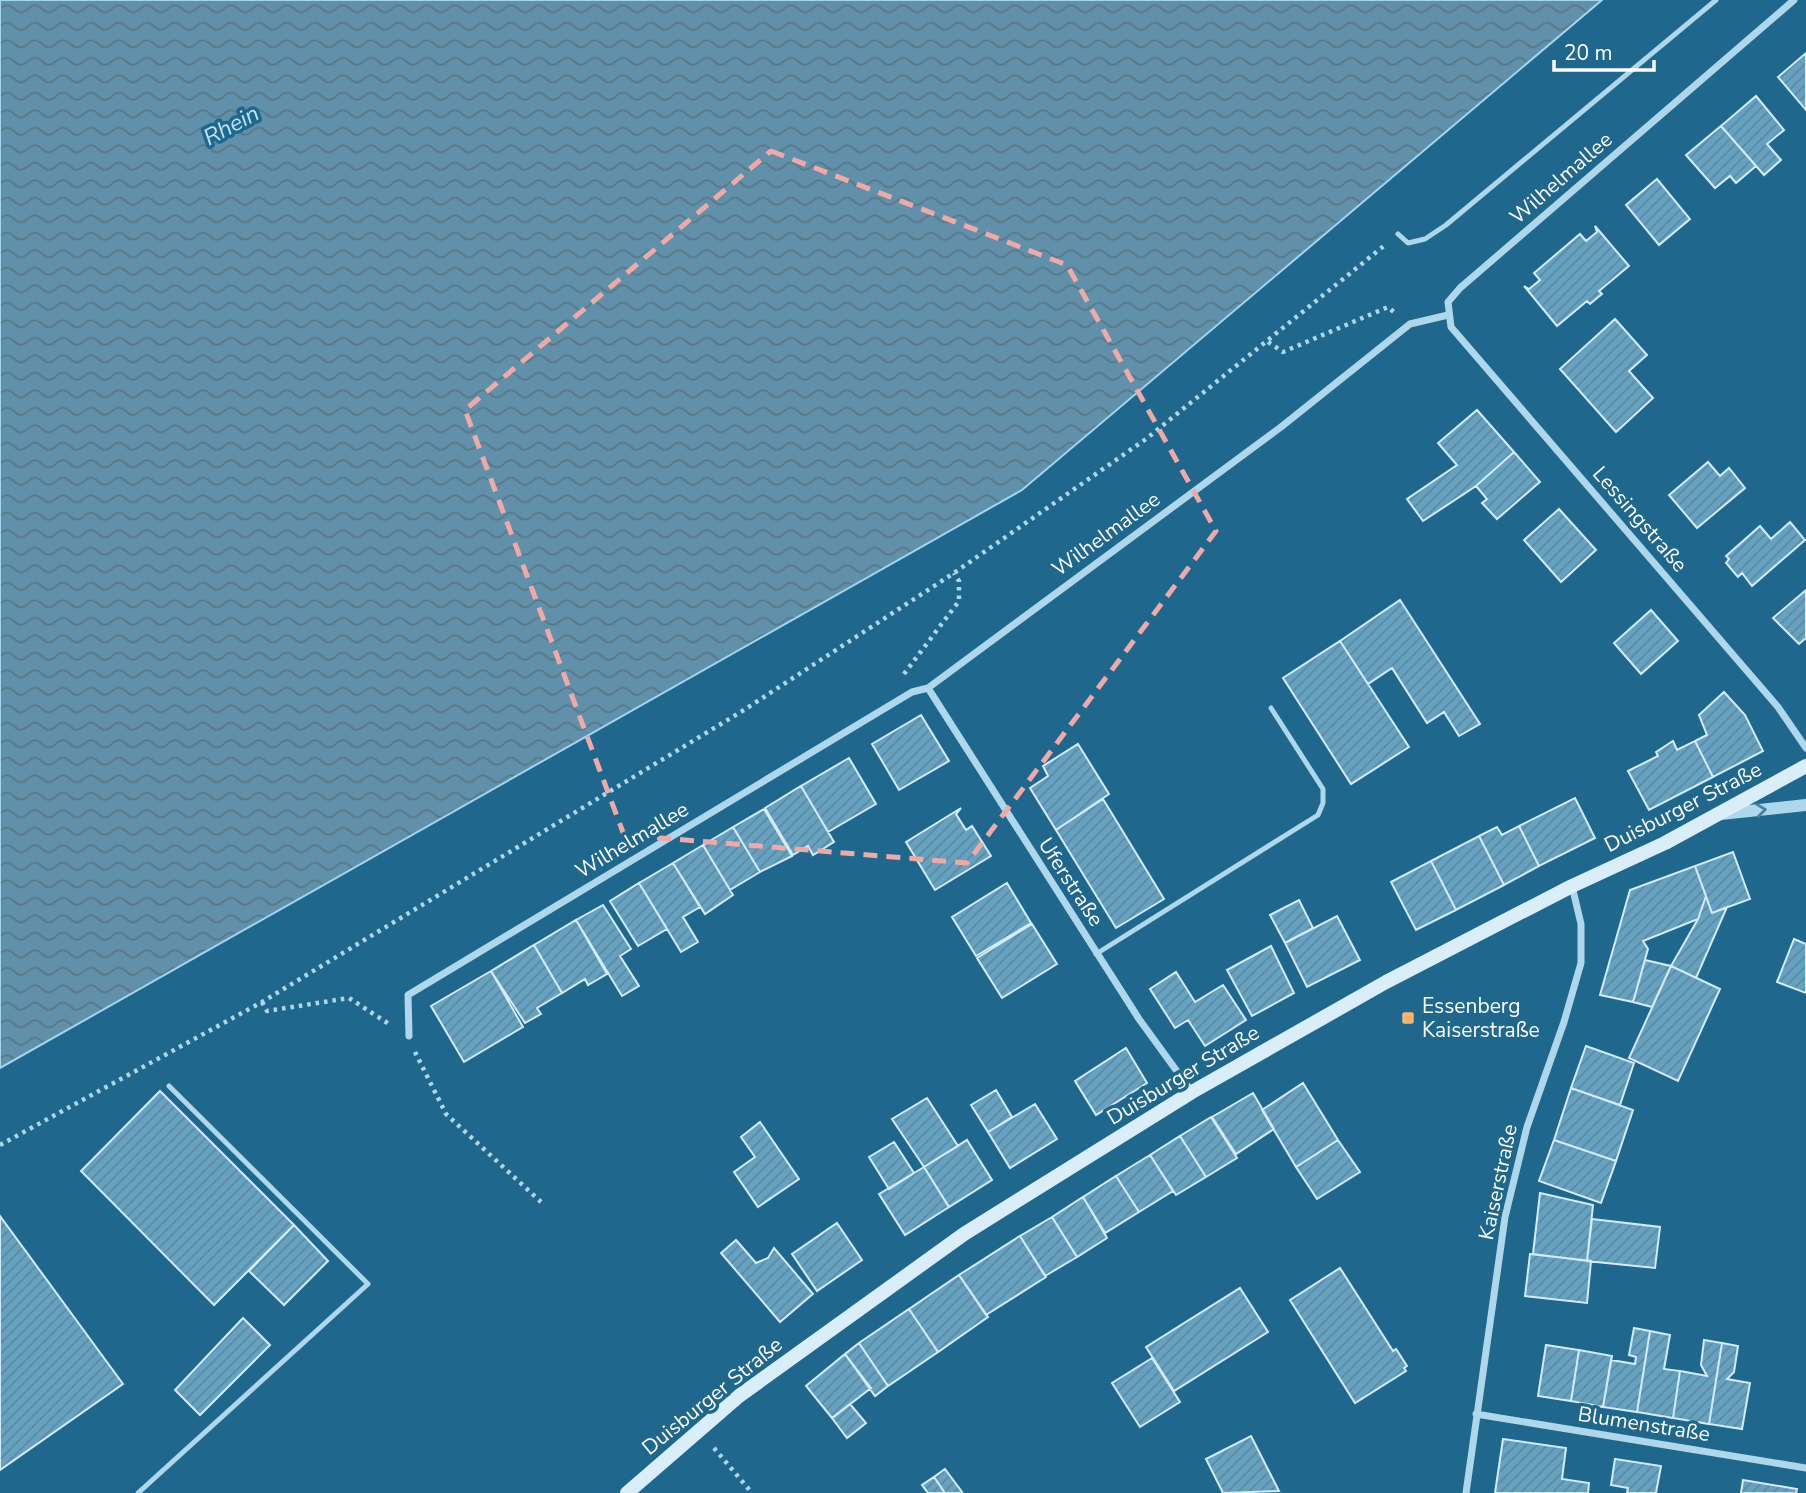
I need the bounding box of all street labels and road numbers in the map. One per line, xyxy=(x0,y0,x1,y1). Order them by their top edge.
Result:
street label: Wilhelmallee xyxy=(1504,126,1618,230)
street label: Lessingstraße xyxy=(1586,460,1694,578)
street label: Wilhelmallee xyxy=(1046,485,1166,583)
street label: Duisburger Straße xyxy=(1600,755,1766,859)
street label: Wilhelmallee xyxy=(570,795,694,885)
street label: Uferstraße xyxy=(1032,832,1110,932)
street label: Duisburger Straße xyxy=(1102,1018,1264,1132)
street label: Kaiserstraße xyxy=(1472,1121,1524,1243)
street label: Duisburger Straße xyxy=(636,1331,788,1461)
street label: Blumenstraße xyxy=(1576,1400,1712,1448)

